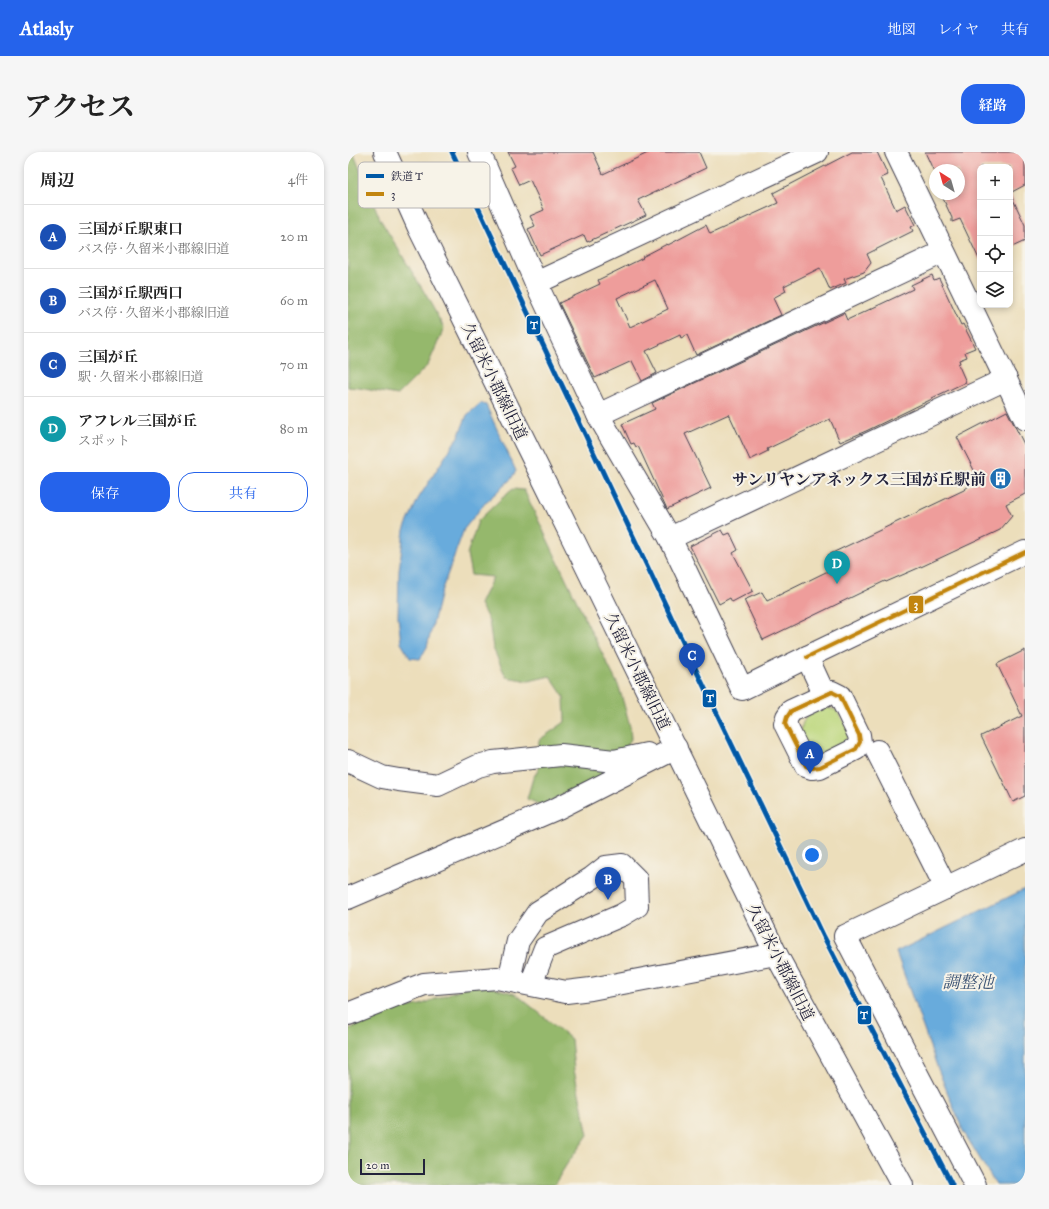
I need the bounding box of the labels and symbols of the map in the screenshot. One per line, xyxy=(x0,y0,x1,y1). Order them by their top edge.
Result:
legend xyxy=(358,162,490,208)
north arrow xyxy=(929,164,965,200)
text: 鉄道 T xyxy=(391,170,423,183)
text: 3 xyxy=(391,188,395,201)
line badge: T xyxy=(526,315,541,335)
text: T xyxy=(529,319,538,332)
street label: 久留米小郡線旧道 xyxy=(458,320,531,443)
building icon: サンリヤンアネックス三国が丘駅前 xyxy=(988,466,1014,492)
place label: サンリヤンアネックス三国が丘駅前 xyxy=(732,470,986,489)
pin: D xyxy=(824,551,850,584)
line badge: 3 xyxy=(908,595,924,614)
text: 3 xyxy=(914,598,918,612)
street label: 久留米小郡線旧道 xyxy=(601,610,674,733)
pin: C xyxy=(679,643,705,676)
line badge: T xyxy=(702,689,717,708)
text: T xyxy=(705,692,714,705)
pin: A xyxy=(797,741,823,774)
your location xyxy=(802,845,822,865)
pin: B xyxy=(595,867,621,900)
street label: 久留米小郡線旧道 xyxy=(743,901,818,1024)
water label: 調整池 xyxy=(943,972,995,993)
line badge: T xyxy=(857,1005,872,1025)
text: T xyxy=(859,1009,868,1022)
scale bar xyxy=(360,1157,425,1176)

